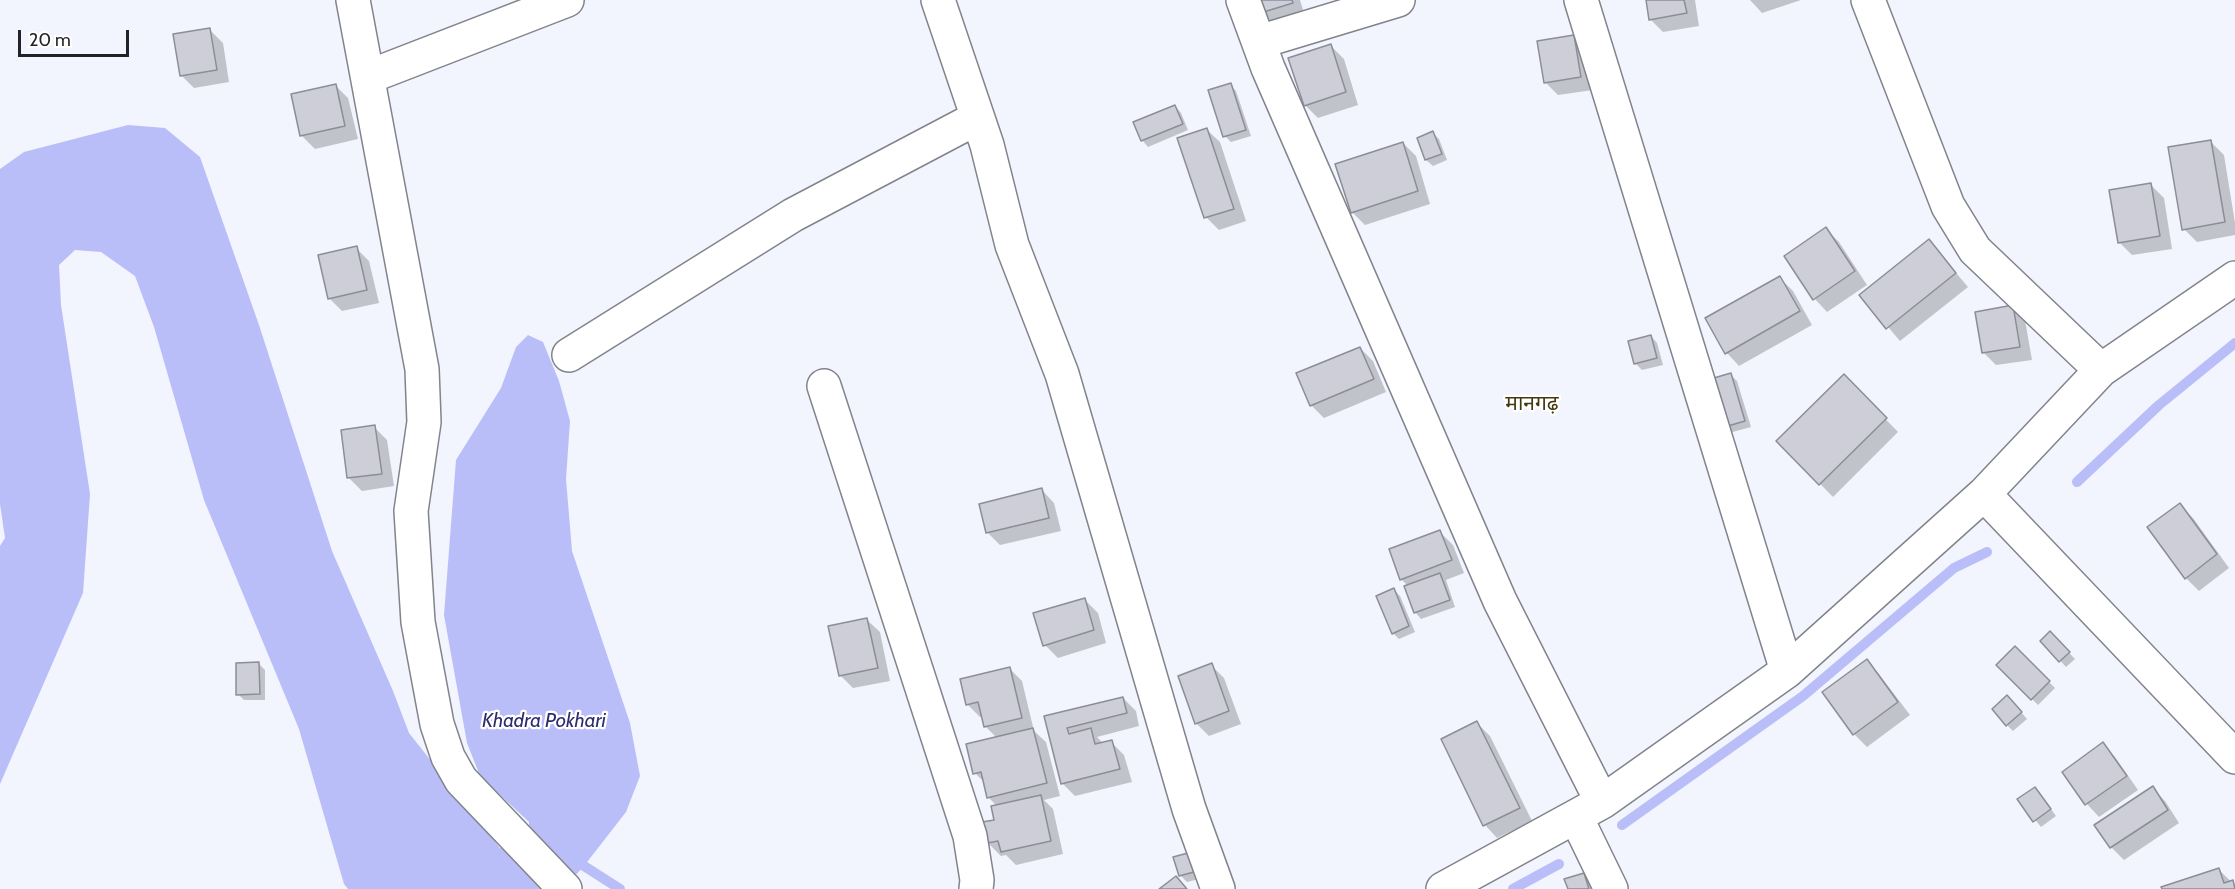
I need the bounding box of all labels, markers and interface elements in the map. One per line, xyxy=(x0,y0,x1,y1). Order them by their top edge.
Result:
scale bar xyxy=(21,18,132,56)
text: 20 m xyxy=(29,29,71,51)
district label: मानगढ़ xyxy=(1505,391,1559,417)
water label: Khadra Pokhari xyxy=(482,709,606,733)

